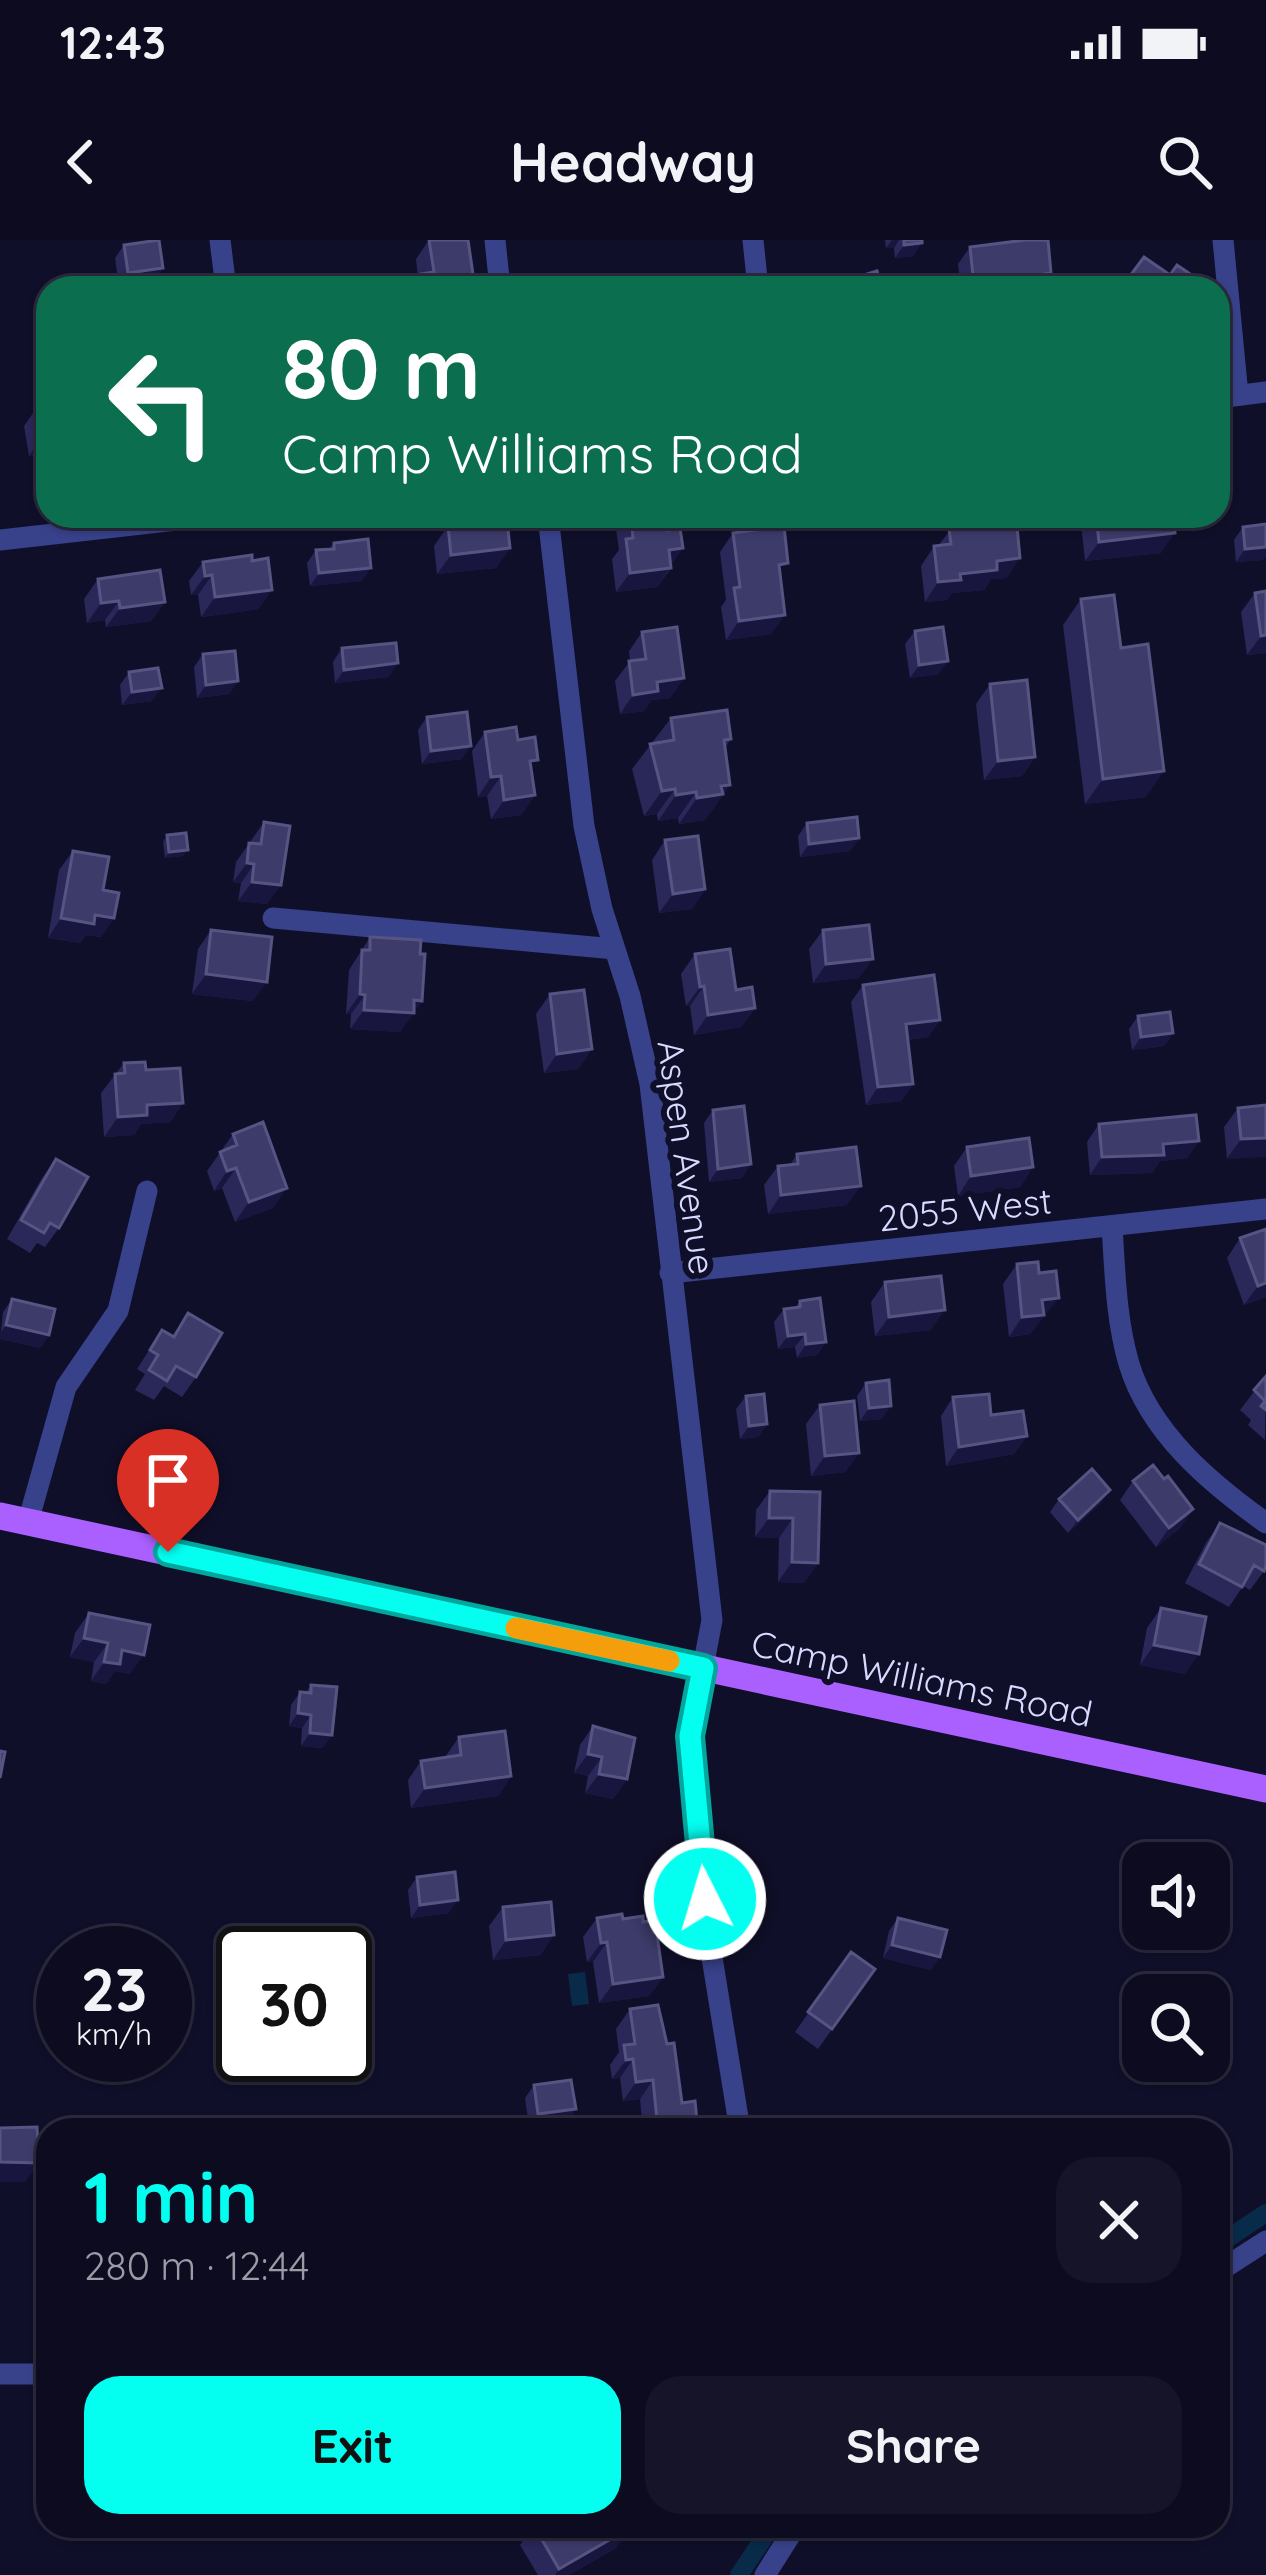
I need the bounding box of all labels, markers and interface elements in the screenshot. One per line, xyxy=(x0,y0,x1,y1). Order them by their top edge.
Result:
text: 12:43 xyxy=(60,14,166,70)
text: Headway xyxy=(510,128,756,196)
icon: back xyxy=(48,129,114,195)
icon: search xyxy=(1152,129,1218,195)
text: 80 m xyxy=(282,315,481,420)
icon: left xyxy=(84,324,240,480)
text: Camp Williams Road xyxy=(282,419,803,487)
street label: Aspen Avenue xyxy=(648,1037,726,1277)
street label: 2055 West xyxy=(876,1178,1054,1240)
pin xyxy=(117,1429,219,1552)
icon: arrive xyxy=(135,1447,201,1513)
street label: Camp Williams Road xyxy=(747,1620,1097,1736)
position arrow xyxy=(642,1836,768,1962)
map controls xyxy=(1122,1842,1230,2082)
button: sound xyxy=(1122,1842,1230,1950)
speed limit sign: 30 xyxy=(216,1926,372,2082)
text: 23 xyxy=(81,1951,147,2026)
button: search xyxy=(1122,1974,1230,2082)
text: km/h xyxy=(76,2015,152,2053)
text: 1 min xyxy=(84,2151,258,2241)
button: close xyxy=(1056,2157,1182,2283)
text: 280 m · 12:44 xyxy=(84,2241,309,2290)
button: Exit xyxy=(84,2376,621,2514)
button: Share xyxy=(645,2376,1182,2514)

